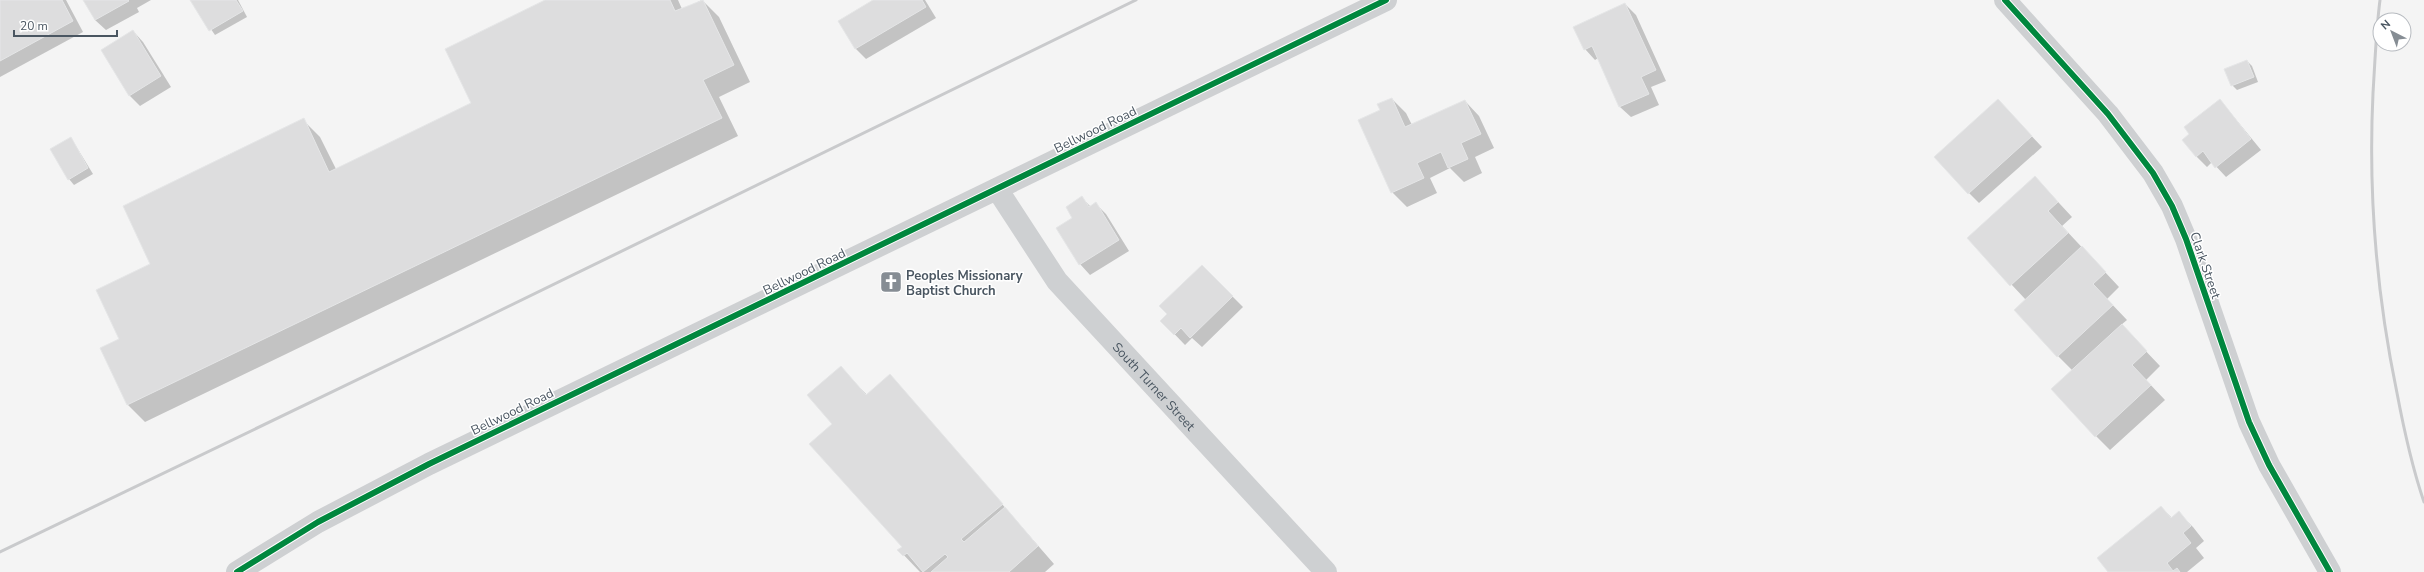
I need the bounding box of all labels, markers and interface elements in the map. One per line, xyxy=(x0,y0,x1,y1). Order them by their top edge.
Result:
scale bar xyxy=(14,12,117,38)
north arrow xyxy=(2372,12,2412,52)
text: N xyxy=(2378,17,2394,33)
text: 20 m xyxy=(20,18,48,34)
street label: Bellwood Road xyxy=(1051,102,1140,158)
street label: Clark Street xyxy=(2185,230,2225,302)
street label: Bellwood Road xyxy=(760,244,849,300)
place label: Peoples Missionary Baptist Church xyxy=(906,267,1023,300)
church icon: Peoples Missionary Baptist Church xyxy=(878,269,904,295)
street label: South Turner Street xyxy=(1108,339,1199,435)
street label: Bellwood Road xyxy=(468,384,557,440)

